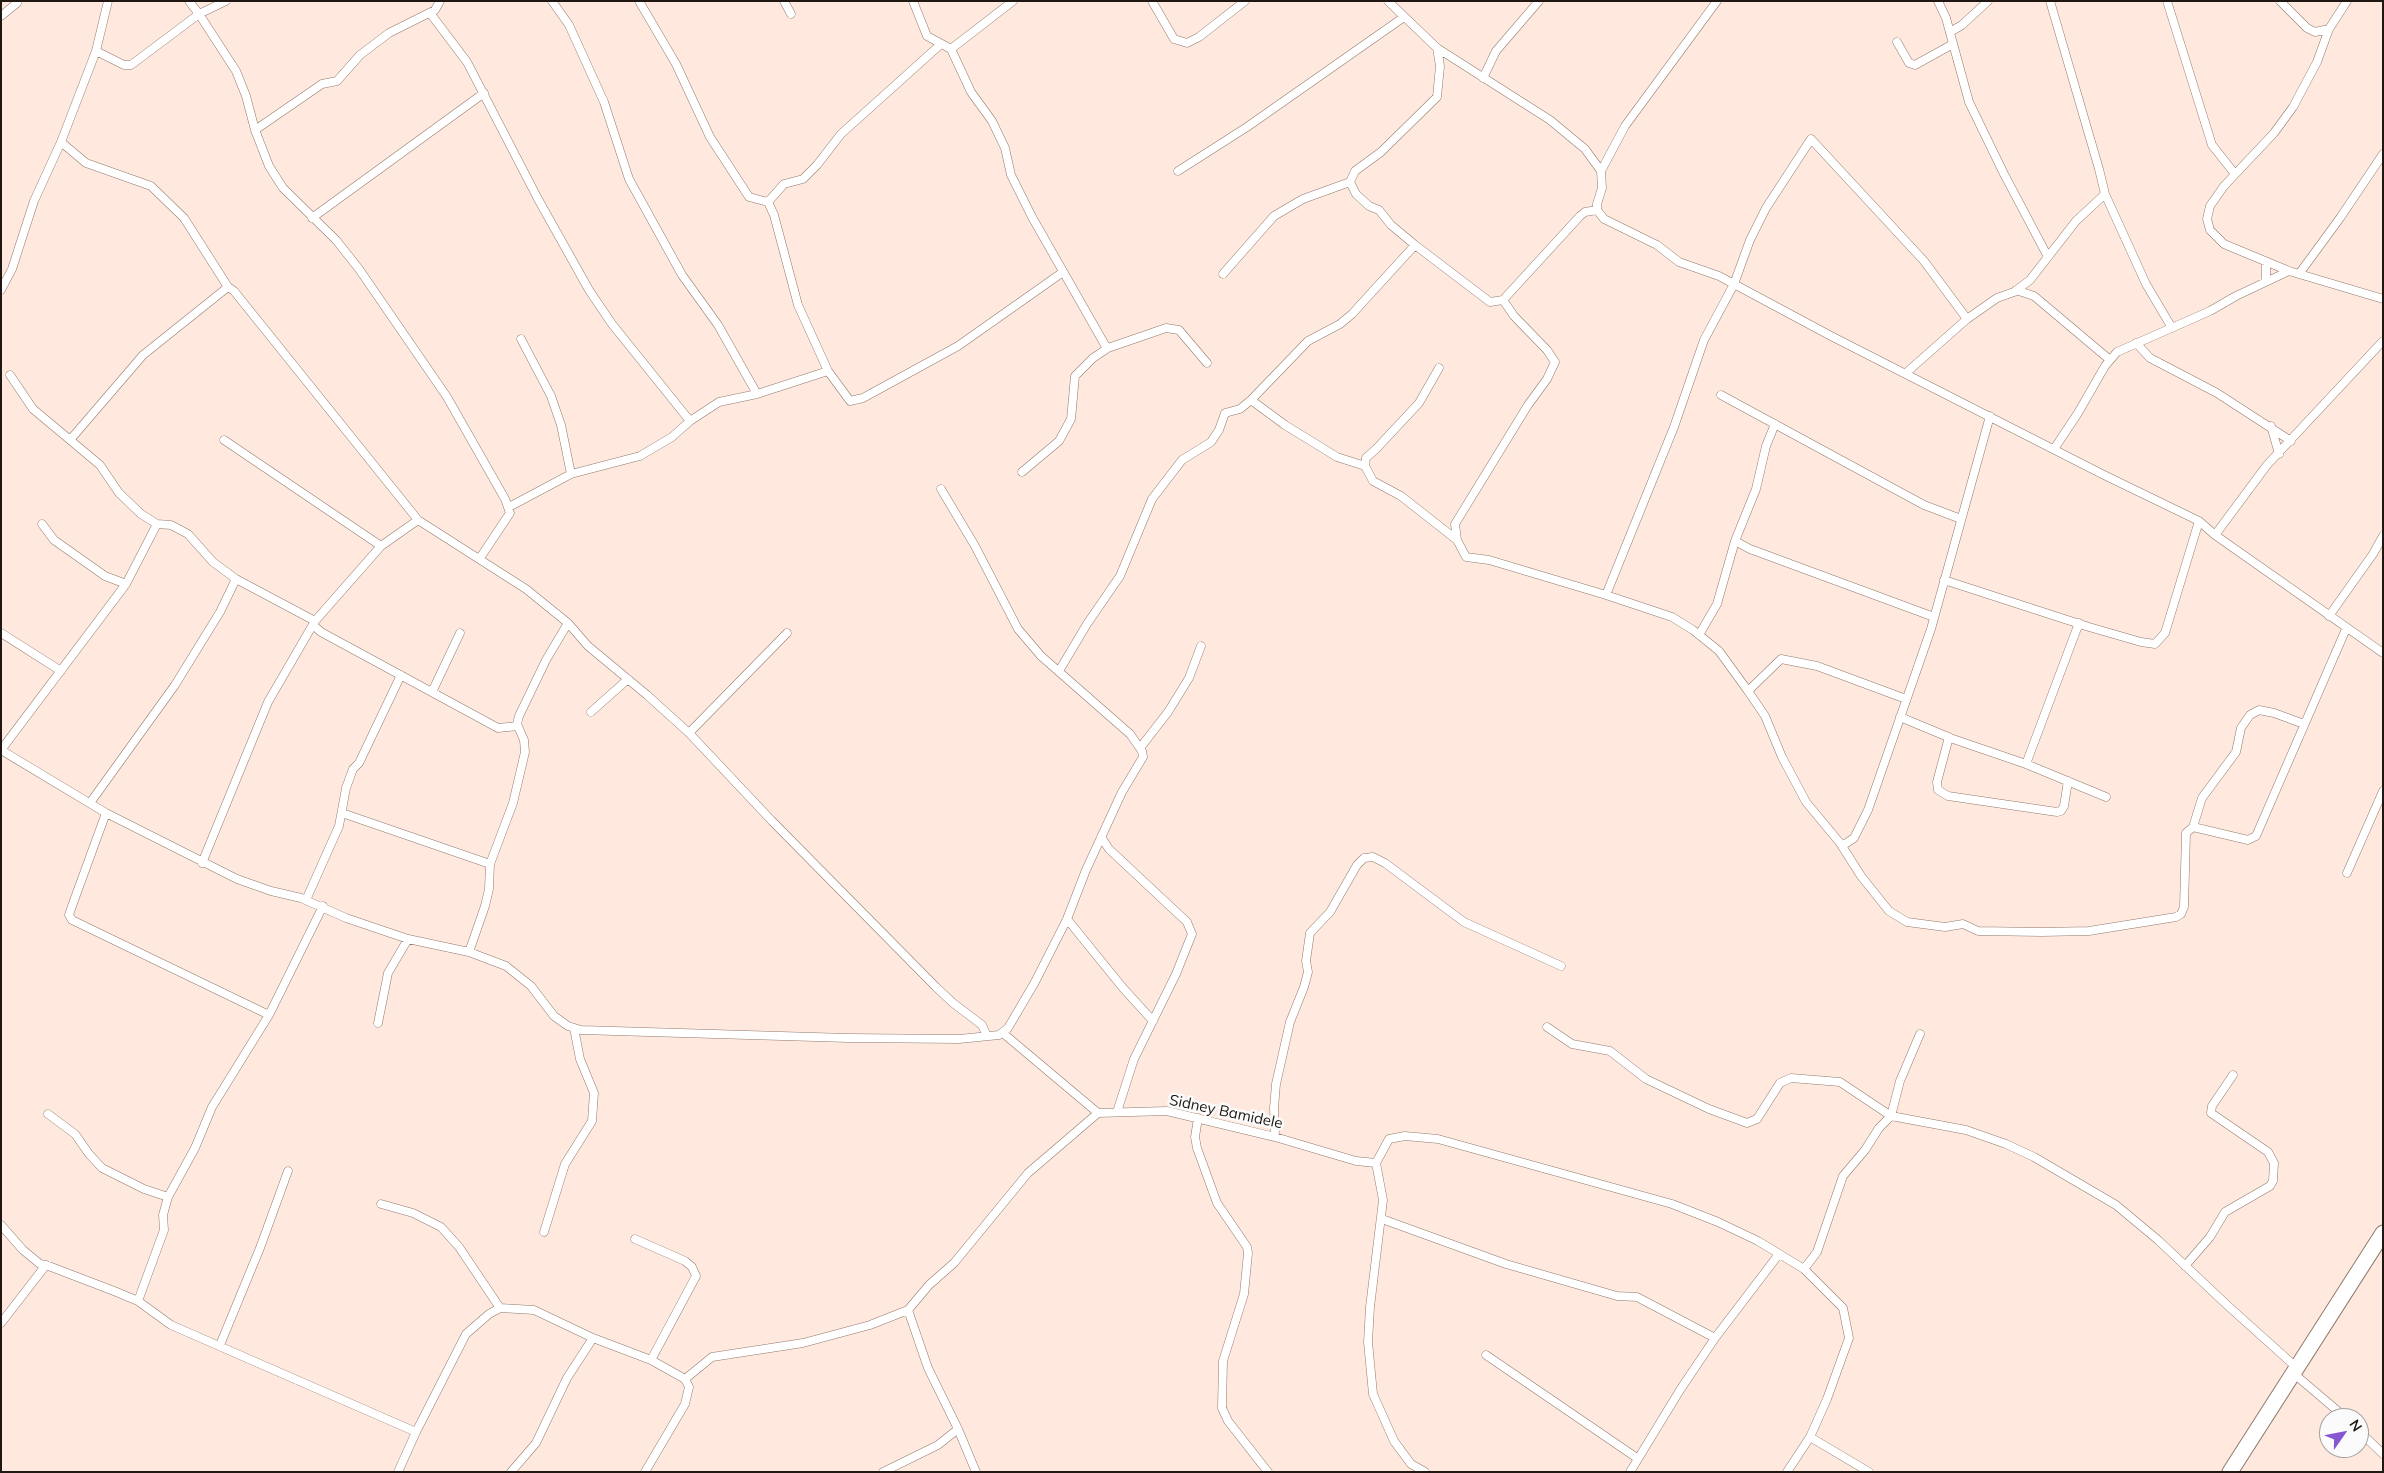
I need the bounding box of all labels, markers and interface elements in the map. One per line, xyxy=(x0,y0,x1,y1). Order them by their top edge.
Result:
street label: Sidney Bamidele xyxy=(1168,1091,1284,1133)
north arrow xyxy=(2319,1408,2369,1458)
text: N xyxy=(2345,1416,2366,1435)

